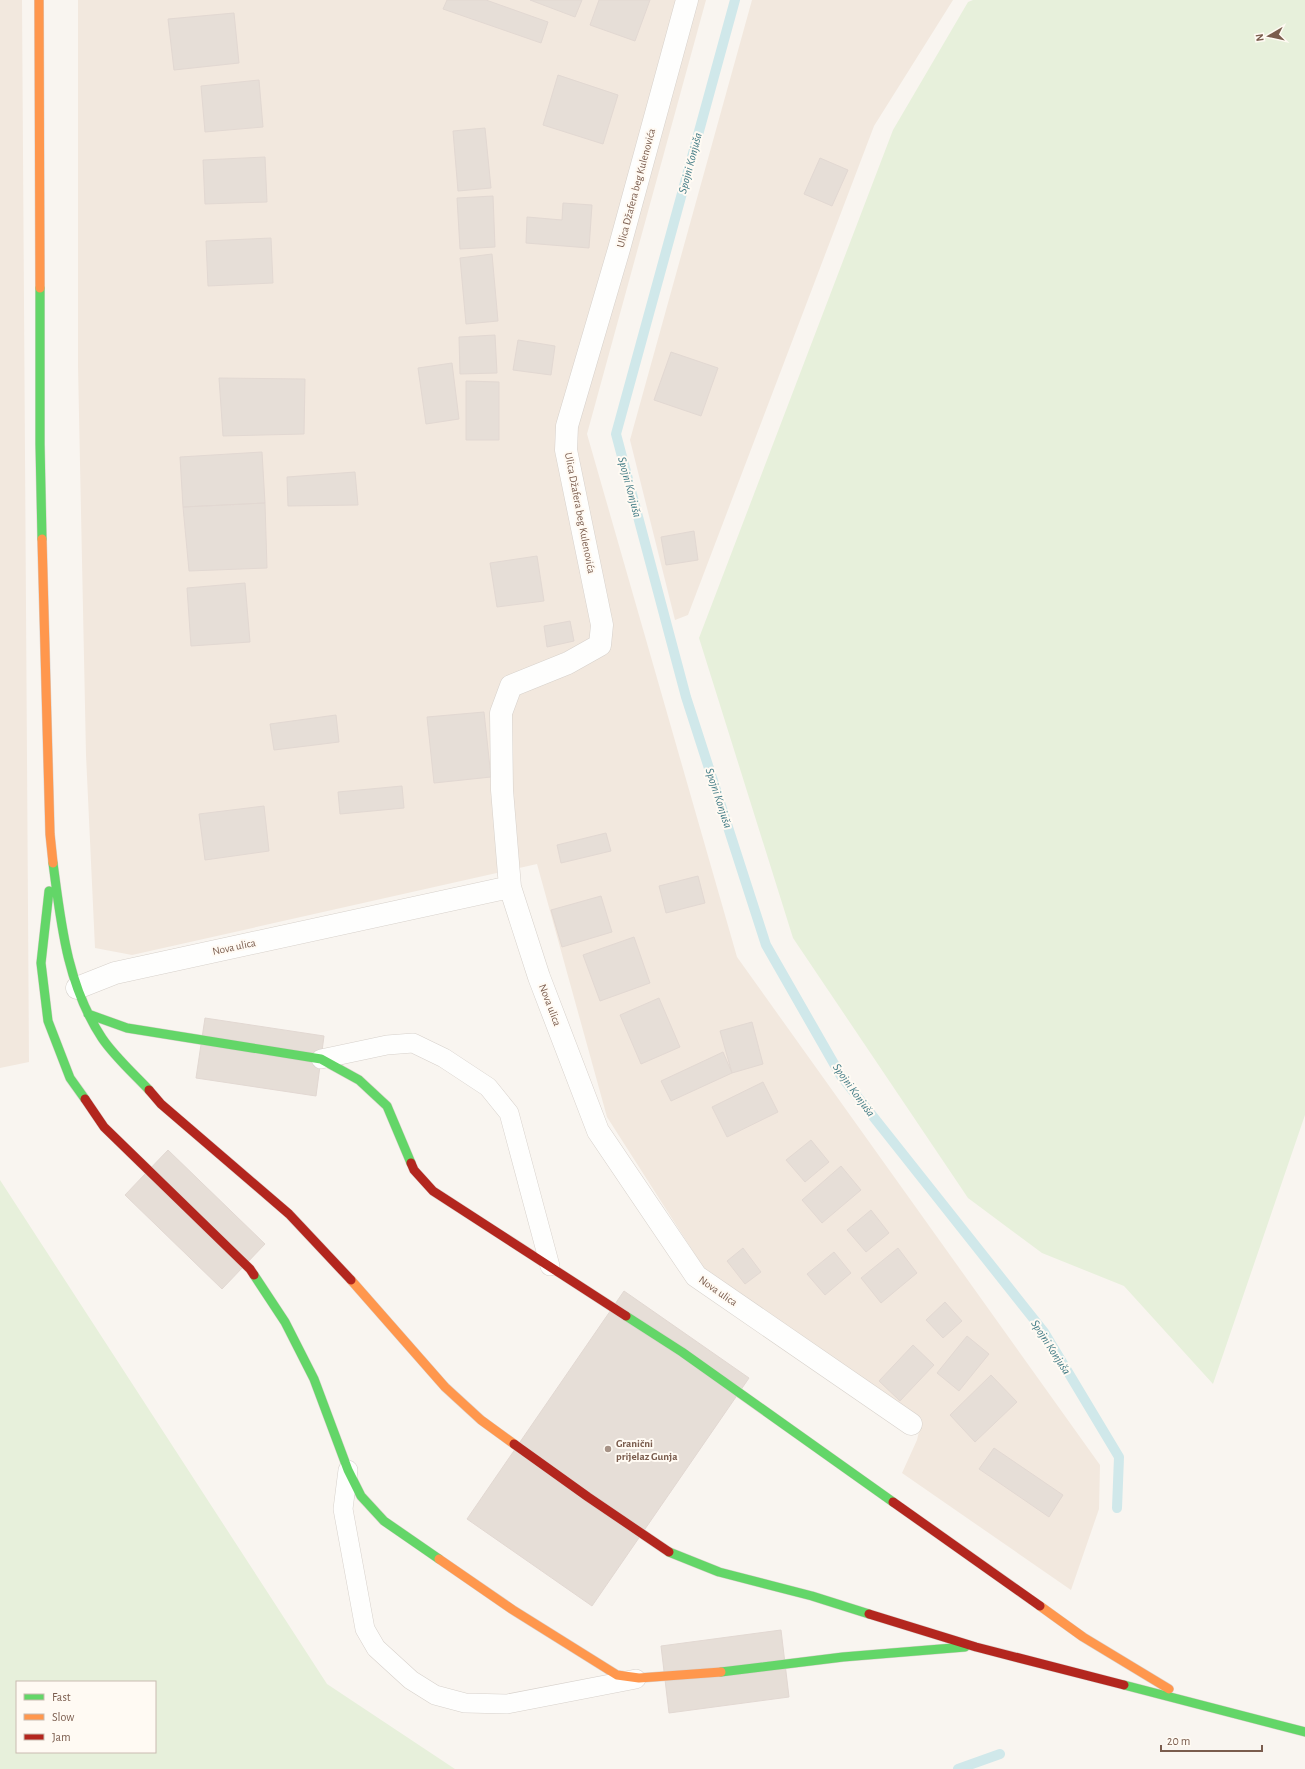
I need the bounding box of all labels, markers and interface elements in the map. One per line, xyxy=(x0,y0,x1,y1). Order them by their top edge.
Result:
north arrow xyxy=(1249,16,1289,56)
text: N xyxy=(1254,33,1266,42)
street label: Ulica Džafera beg Kulenovića xyxy=(615,127,657,249)
water label: Spojni Konjuša xyxy=(676,131,705,195)
street label: Ulica Džafera beg Kulenovića xyxy=(563,452,597,574)
water label: Spojni Konjuša xyxy=(615,455,644,519)
water label: Spojni Konjuša xyxy=(703,766,734,830)
street label: Nova ulica xyxy=(211,937,257,957)
street label: Nova ulica xyxy=(537,982,563,1028)
water label: Spojni Konjuša xyxy=(830,1061,877,1119)
street label: Nova ulica xyxy=(697,1274,739,1308)
water label: Spojni Konjuša xyxy=(1028,1318,1073,1377)
place label: Granični prijelaz Gunja xyxy=(616,1438,678,1462)
marker: Granični prijelaz Gunja xyxy=(603,1444,613,1454)
legend xyxy=(16,1681,156,1753)
text: Fast xyxy=(52,1691,71,1703)
text: Slow xyxy=(52,1711,74,1723)
scale bar xyxy=(1161,1727,1262,1753)
text: Jam xyxy=(52,1731,71,1743)
text: 20 m xyxy=(1167,1735,1190,1747)

